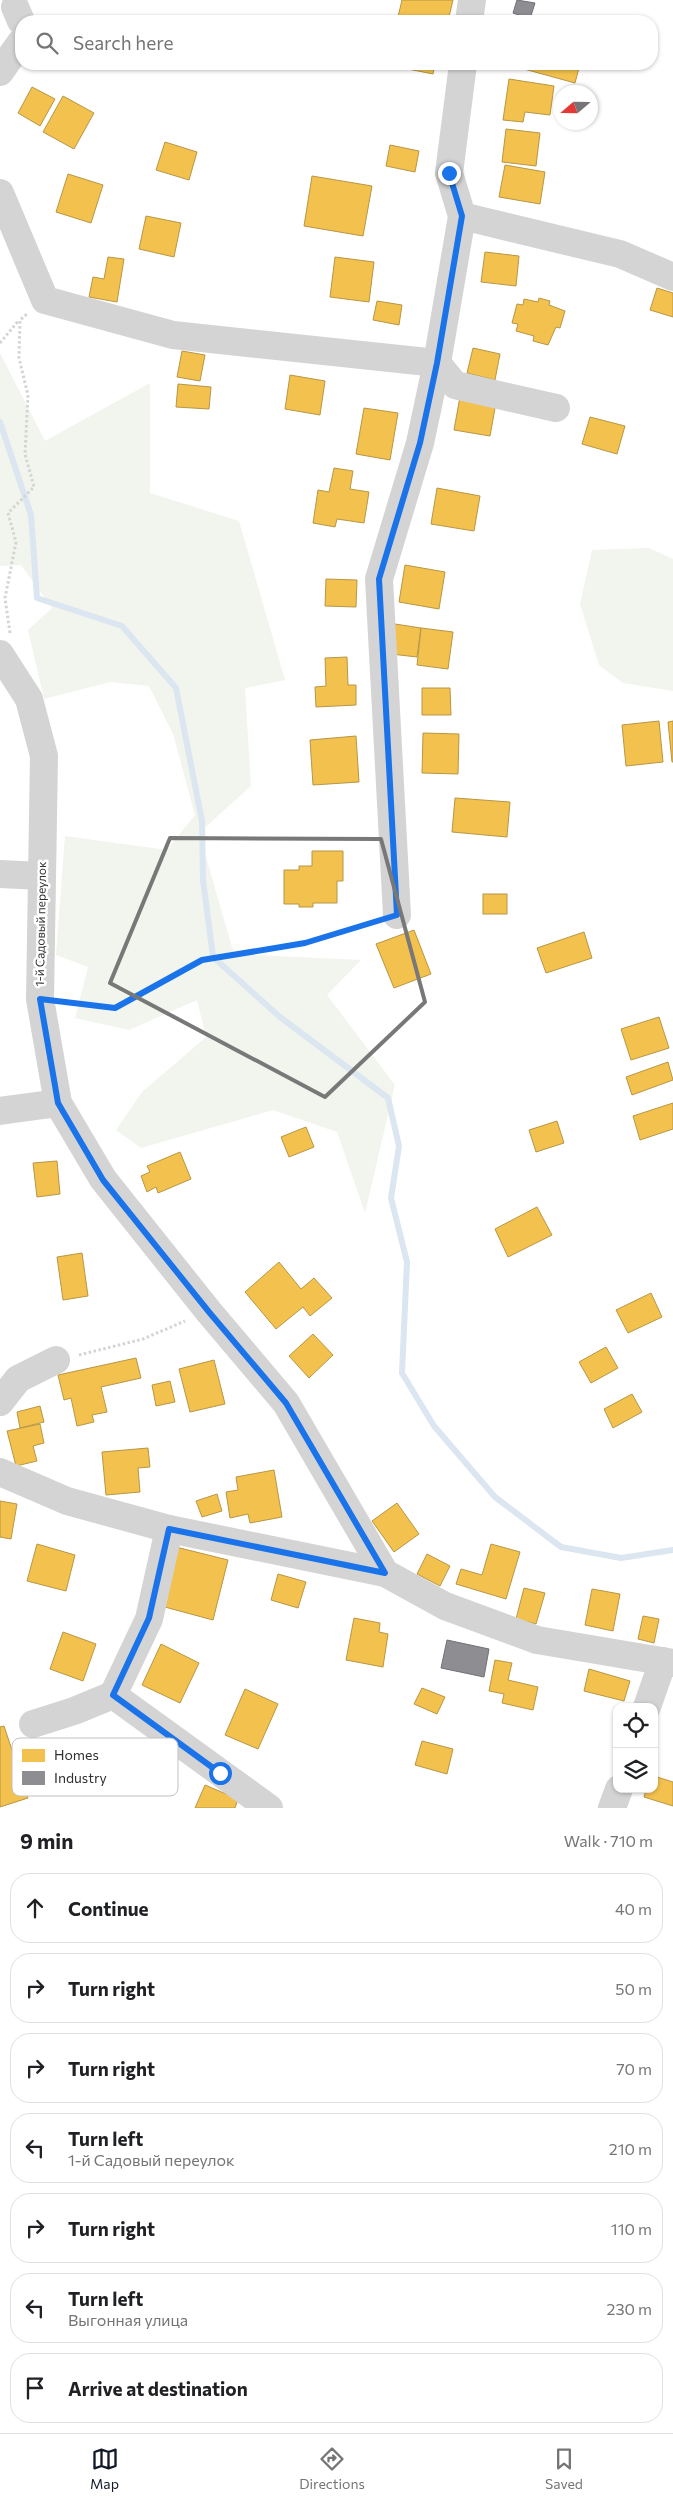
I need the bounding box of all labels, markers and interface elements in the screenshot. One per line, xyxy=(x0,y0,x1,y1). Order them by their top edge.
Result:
search box xyxy=(15,15,658,70)
icon: search xyxy=(33,29,61,57)
text: Search here xyxy=(73,31,173,54)
north arrow xyxy=(553,85,598,130)
route end xyxy=(438,162,461,185)
street label: 1-й Садовый переулок xyxy=(32,861,48,987)
map controls xyxy=(613,1703,658,1793)
button: locate xyxy=(613,1703,658,1748)
legend xyxy=(12,1738,178,1796)
text: Homes xyxy=(54,1746,99,1763)
button: layers xyxy=(613,1748,658,1793)
route start xyxy=(209,1762,232,1785)
text: Industry xyxy=(54,1769,107,1786)
text: 9 min xyxy=(20,1828,73,1853)
text: Walk · 710 m xyxy=(564,1831,653,1850)
icon: ahead xyxy=(21,1894,49,1922)
text: Continue xyxy=(68,1897,148,1920)
text: 40 m xyxy=(615,1899,652,1918)
icon: right xyxy=(21,1974,49,2002)
text: Turn right xyxy=(68,1977,155,2000)
text: 50 m xyxy=(615,1979,652,1998)
icon: right xyxy=(21,2054,49,2082)
text: Turn right xyxy=(68,2057,155,2080)
text: 70 m xyxy=(616,2059,652,2078)
text: Turn left xyxy=(68,2127,143,2150)
icon: left xyxy=(21,2134,49,2162)
text: 210 m xyxy=(609,2139,652,2158)
text: 1-й Садовый переулок xyxy=(68,2150,235,2169)
icon: right xyxy=(21,2214,49,2242)
text: Turn right xyxy=(68,2217,155,2240)
text: 110 m xyxy=(611,2219,652,2238)
text: Turn left xyxy=(68,2287,143,2310)
icon: left xyxy=(21,2294,49,2322)
text: 230 m xyxy=(607,2299,652,2318)
text: Выгонная улица xyxy=(68,2310,188,2329)
icon: arrive xyxy=(21,2374,49,2402)
text: Arrive at destination xyxy=(68,2377,248,2400)
tab: Map xyxy=(90,2445,119,2492)
tab: Directions xyxy=(299,2445,365,2492)
tab: Saved xyxy=(545,2445,583,2492)

